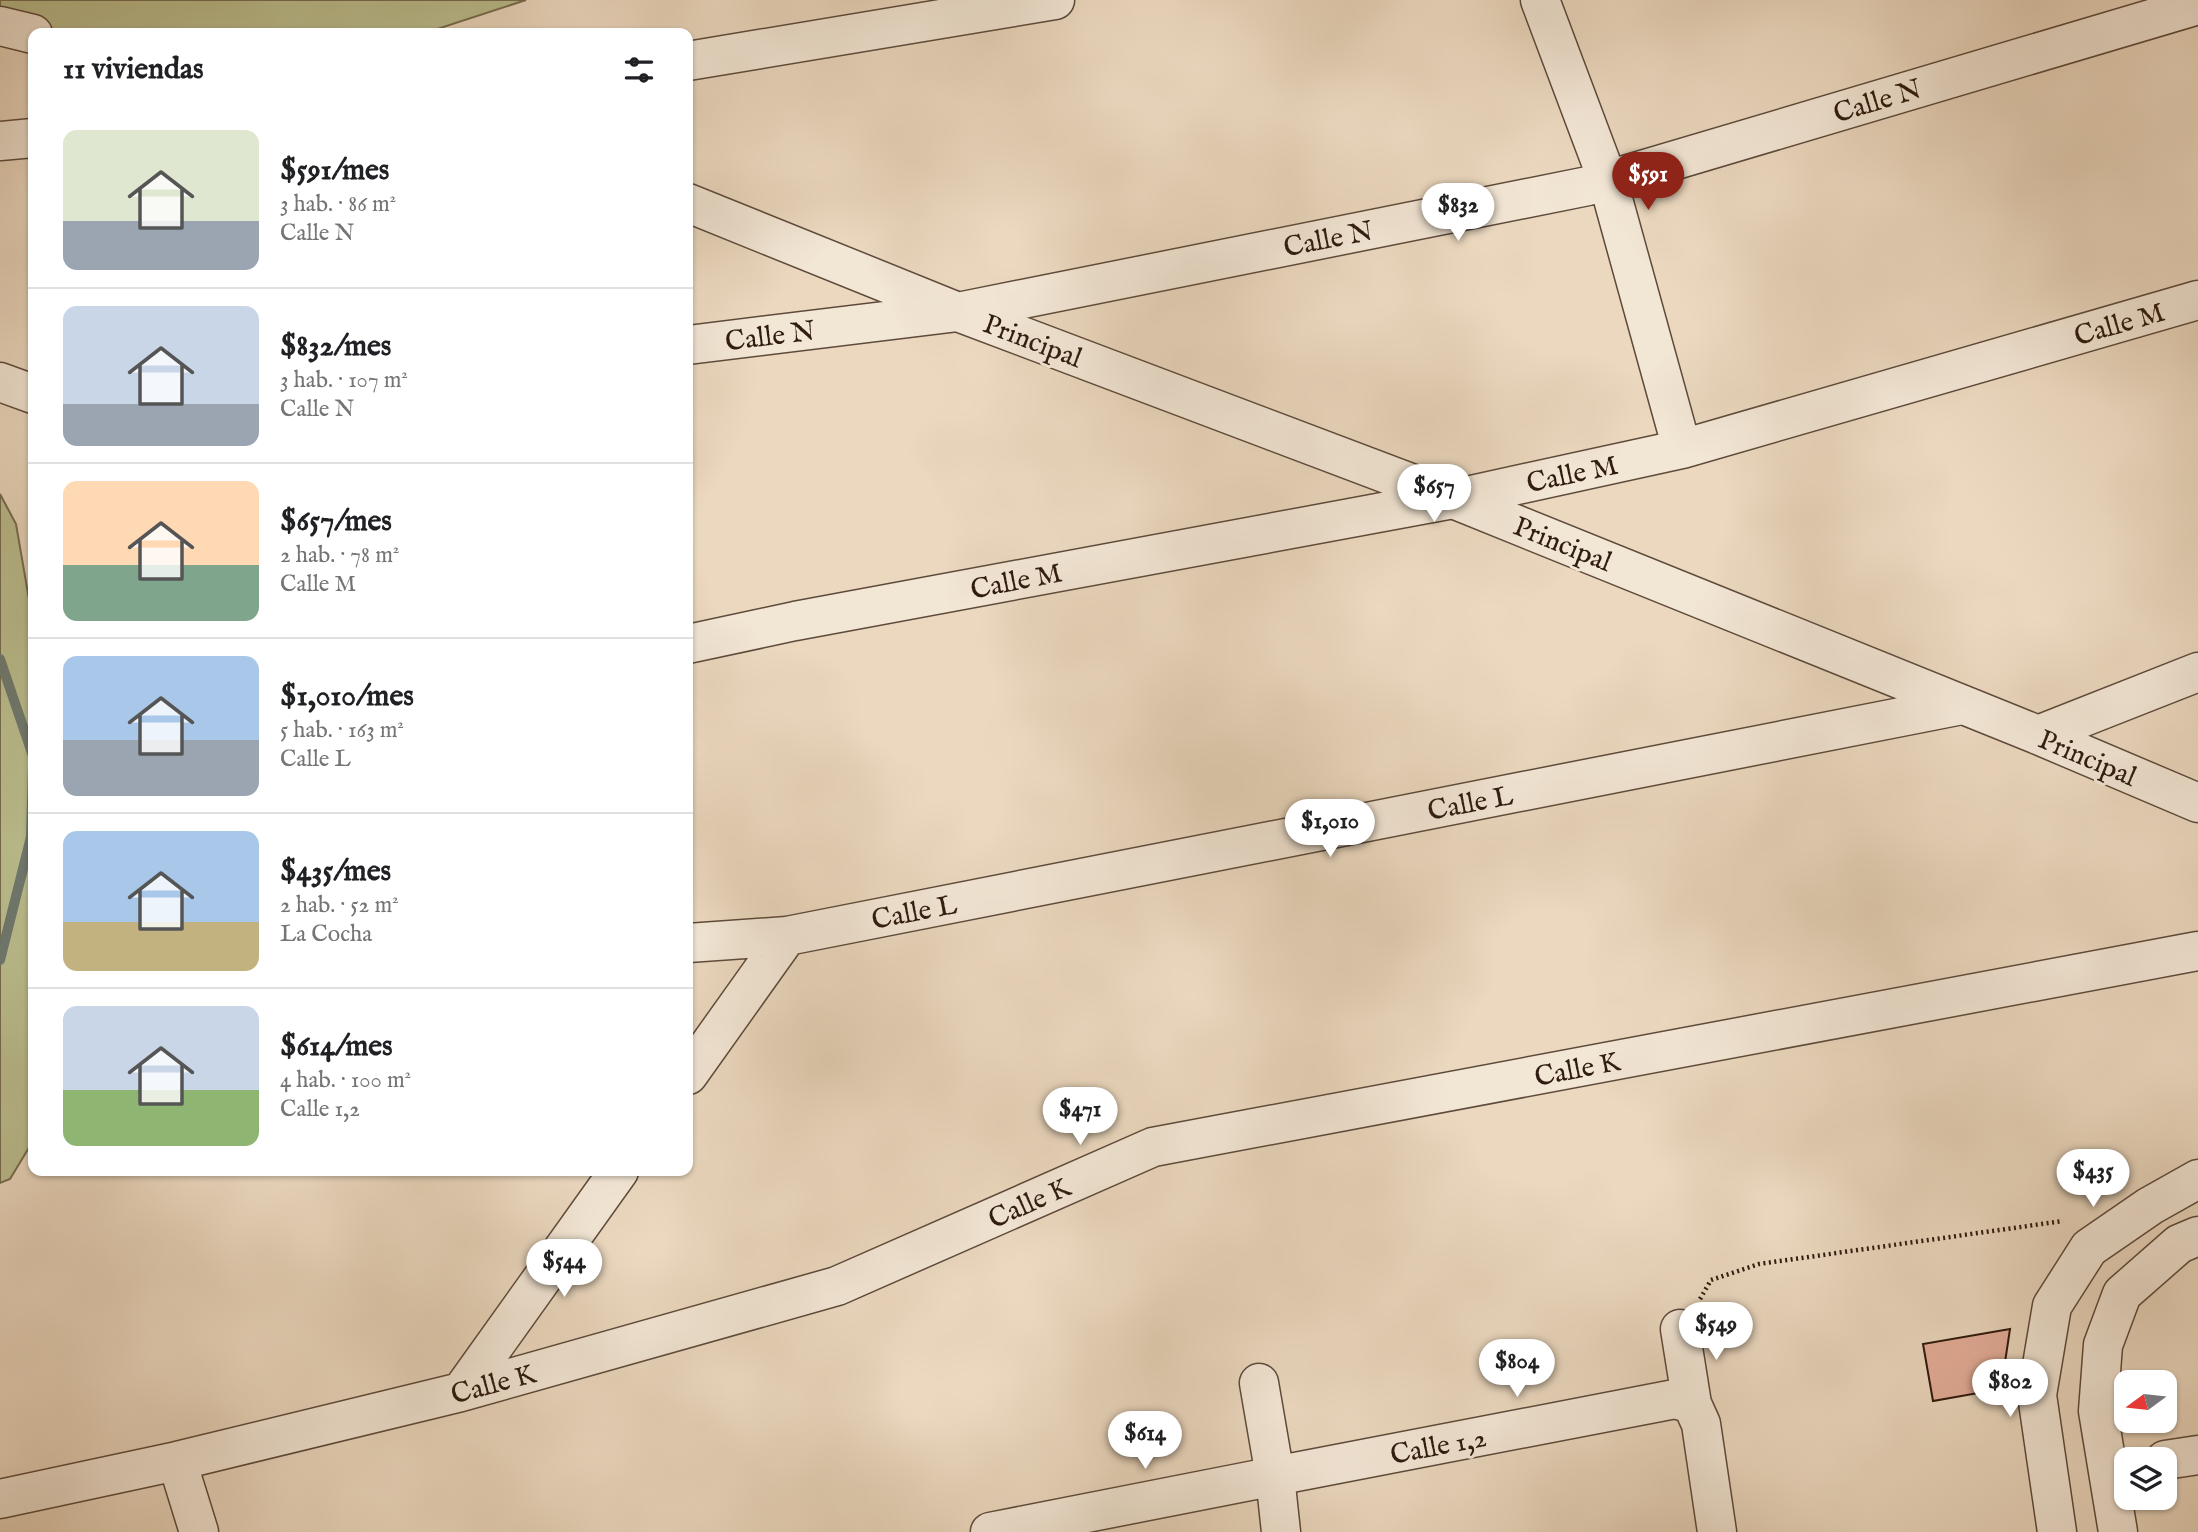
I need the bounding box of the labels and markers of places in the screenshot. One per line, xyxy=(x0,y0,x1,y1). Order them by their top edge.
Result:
pin: $591 xyxy=(1607,152,1689,212)
pin: $832 xyxy=(1417,184,1499,243)
pin: $657 xyxy=(1393,464,1475,524)
pin: $1,010 xyxy=(1273,800,1387,859)
pin: $471 xyxy=(1039,1088,1121,1147)
pin: $435 xyxy=(2052,1150,2134,1209)
pin: $544 xyxy=(523,1240,605,1299)
pin: $549 xyxy=(1675,1302,1757,1362)
pin: $804 xyxy=(1476,1340,1558,1399)
pin: $802 xyxy=(1969,1360,2051,1419)
pin: $614 xyxy=(1104,1412,1186,1471)

